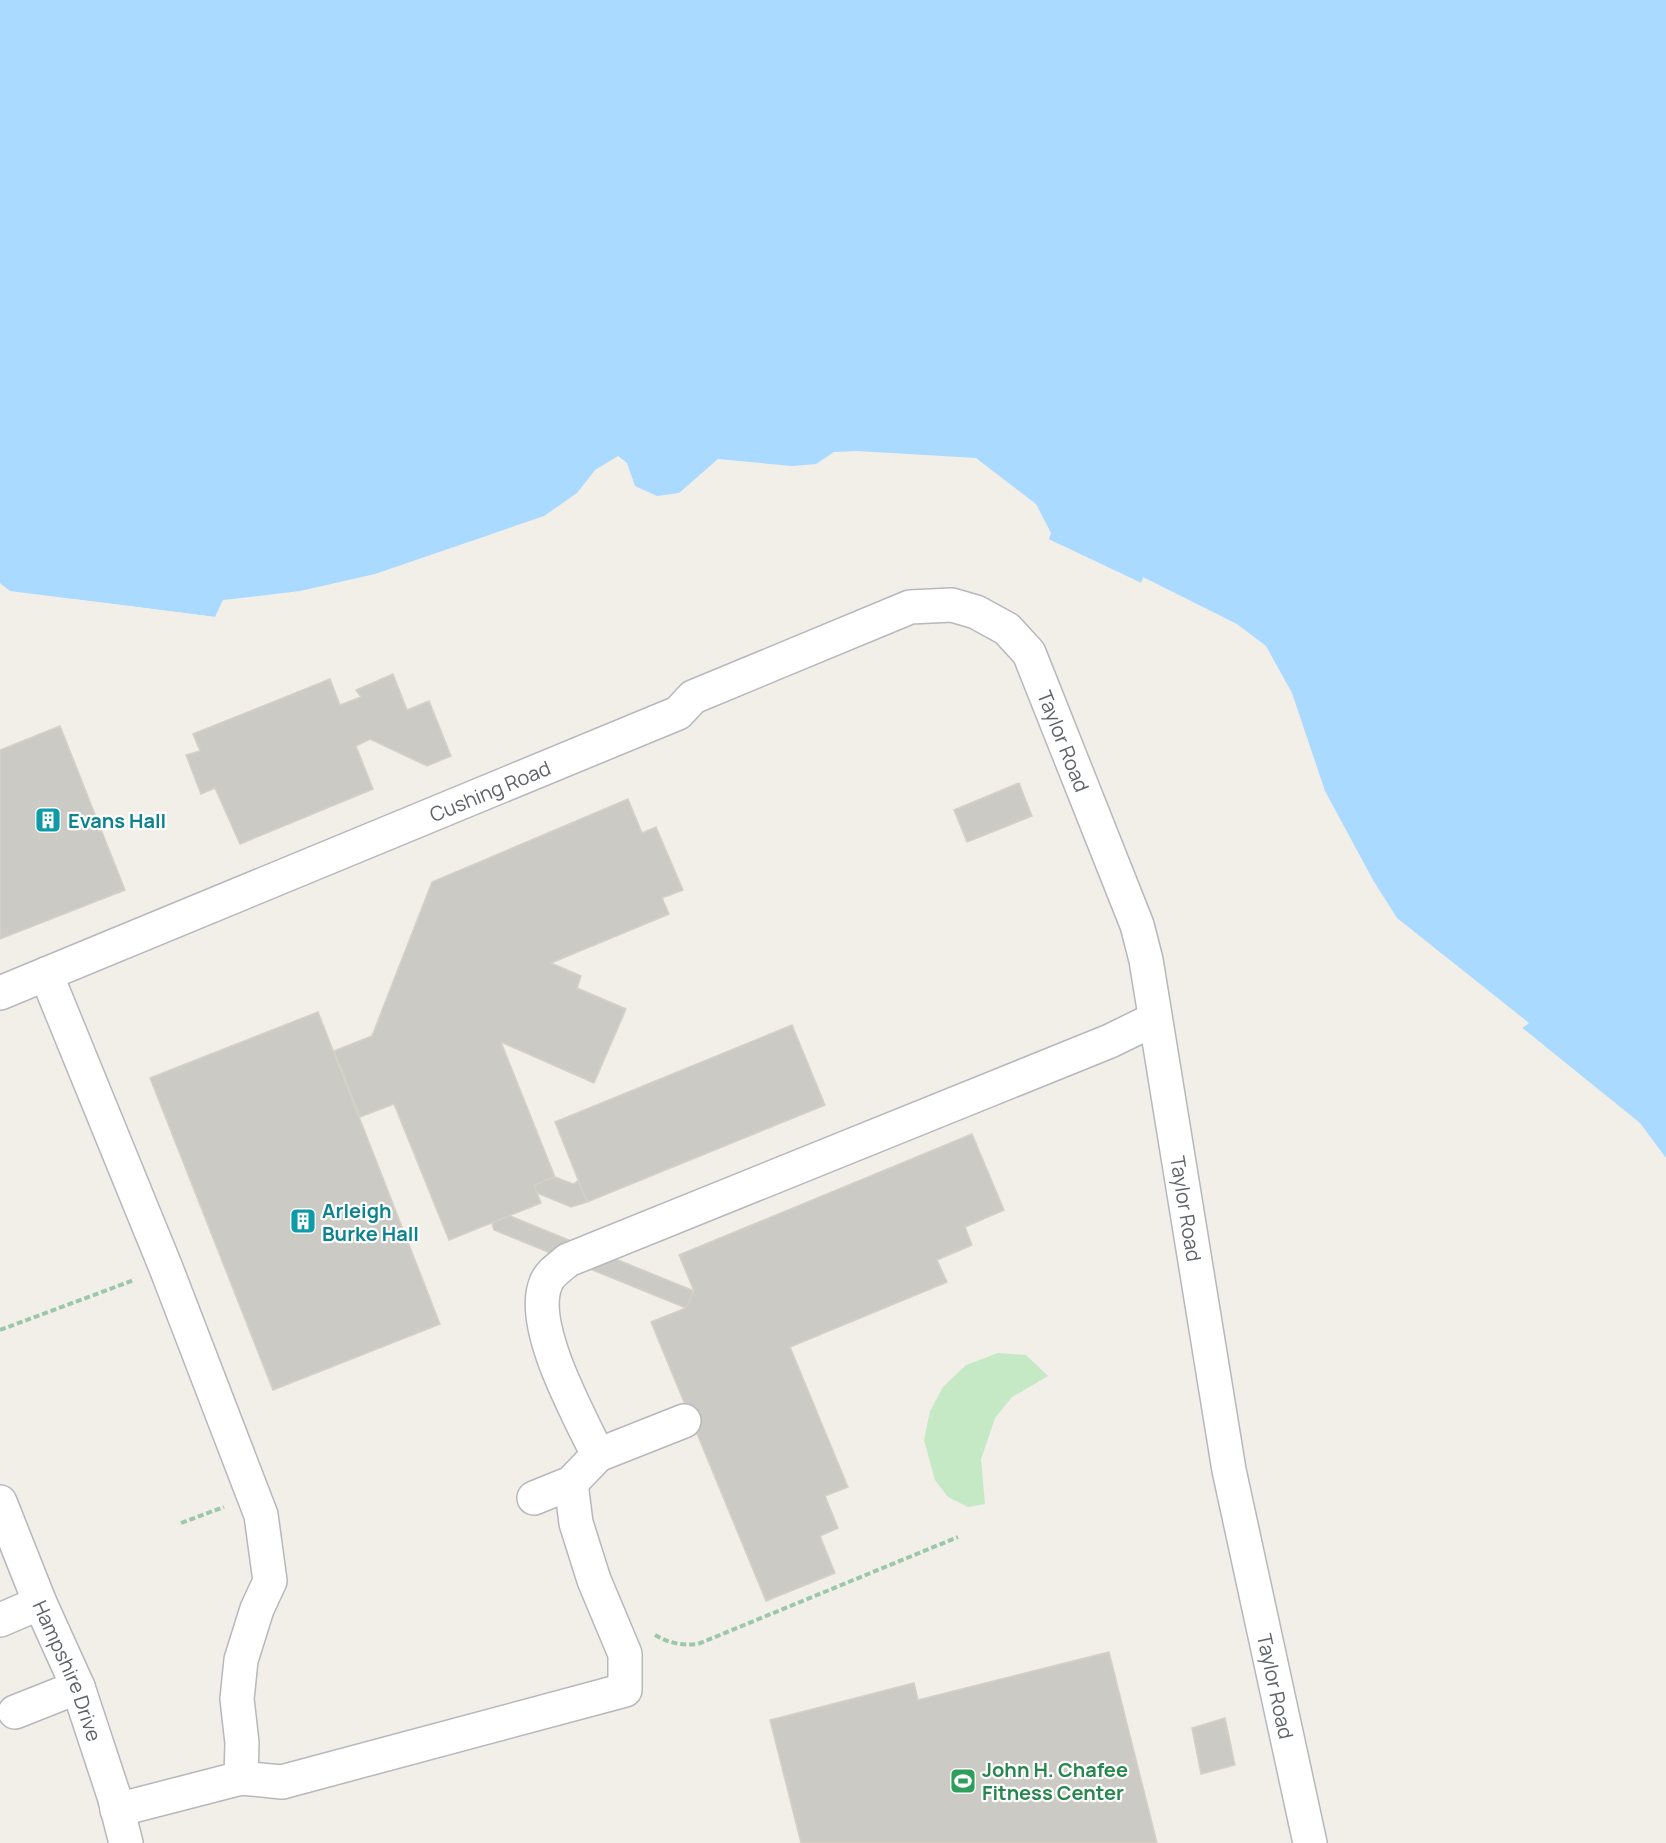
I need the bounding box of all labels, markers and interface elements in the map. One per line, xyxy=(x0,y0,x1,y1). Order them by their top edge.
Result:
street label: Taylor Road xyxy=(1032,686,1096,796)
street label: Cushing Road xyxy=(425,754,554,828)
building icon: Evans Hall xyxy=(33,805,63,835)
place label: Evans Hall xyxy=(68,807,166,834)
street label: Taylor Road xyxy=(1165,1154,1208,1263)
place label: Arleigh Burke Hall xyxy=(322,1197,419,1247)
building icon: Arleigh Burke Hall xyxy=(288,1206,318,1236)
street label: Hampshire Drive xyxy=(27,1596,108,1745)
street label: Taylor Road xyxy=(1251,1631,1300,1741)
place label: John H. Chafee Fitness Center xyxy=(982,1756,1128,1806)
sports icon: John H. Chafee Fitness Center xyxy=(948,1766,978,1796)

